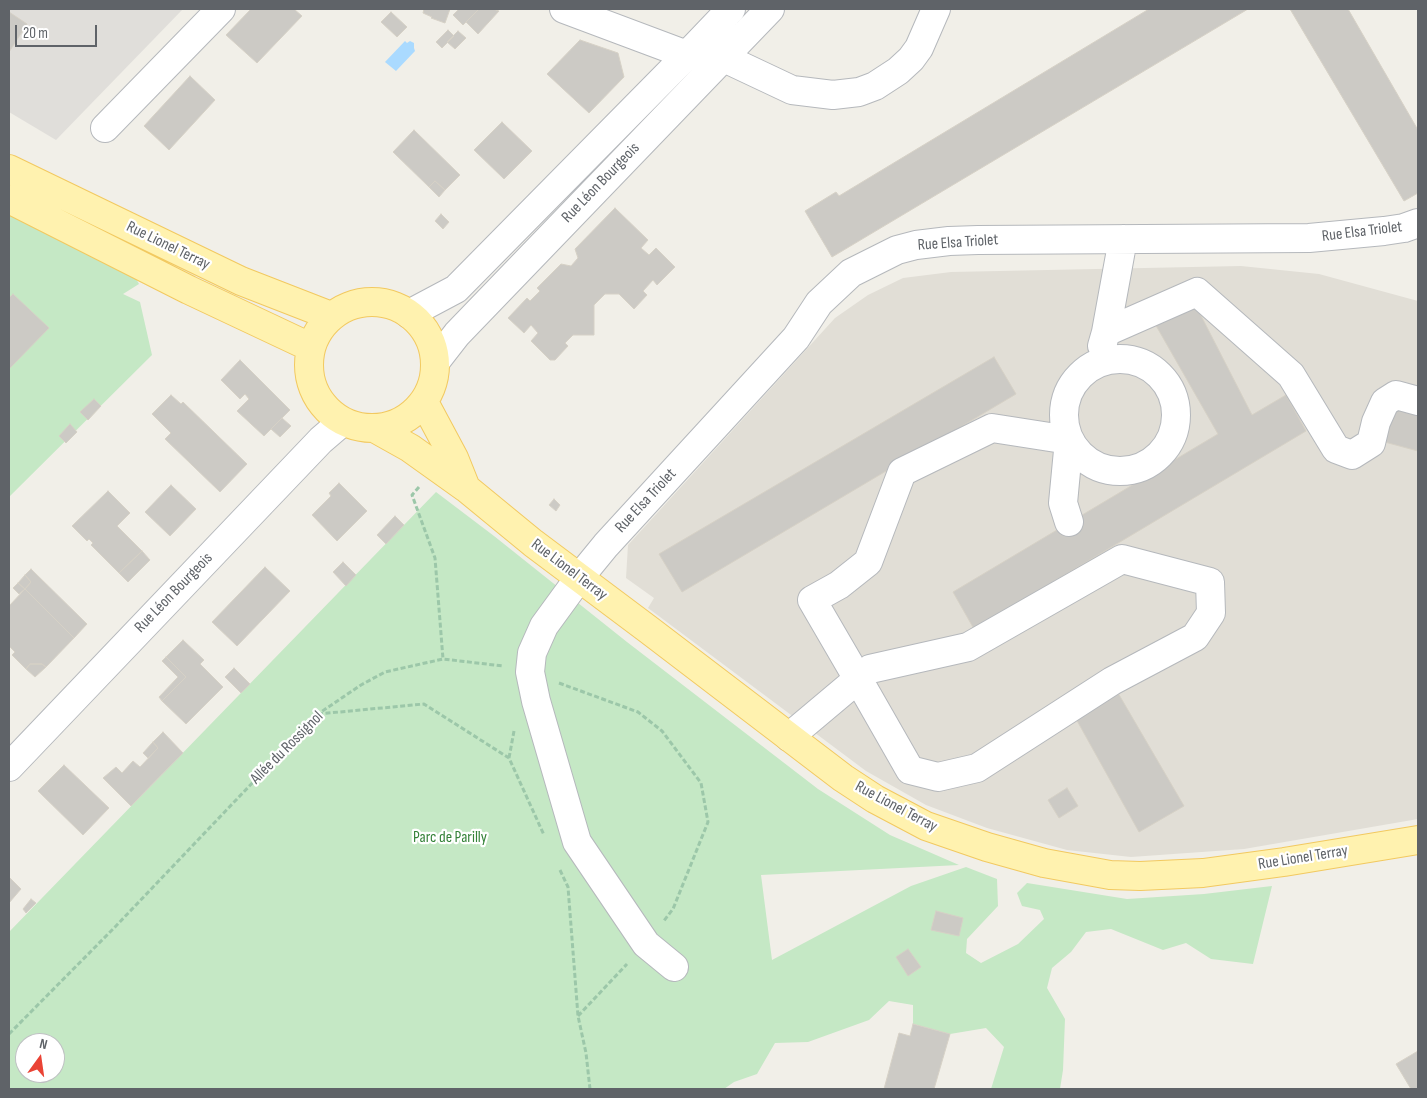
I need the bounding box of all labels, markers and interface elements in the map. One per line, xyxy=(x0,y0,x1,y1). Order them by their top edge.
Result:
scale bar xyxy=(18,15,100,47)
text: 20 m xyxy=(23,24,48,43)
street label: Rue Léon Bourgeois xyxy=(558,139,644,227)
street label: Rue Lionel Terray xyxy=(123,218,213,274)
street label: Rue Elsa Triolet xyxy=(1321,218,1403,246)
street label: Rue Elsa Triolet xyxy=(917,231,999,255)
street label: Rue Elsa Triolet xyxy=(611,465,681,537)
street label: Rue Lionel Terray xyxy=(527,535,611,605)
street label: Rue Léon Bourgeois xyxy=(131,549,217,637)
street label: Allée du Rossignol xyxy=(247,708,327,788)
street label: Rue Lionel Terray xyxy=(852,777,940,837)
park label: Parc de Parilly xyxy=(413,828,487,848)
street label: Rue Lionel Terray xyxy=(1257,841,1349,875)
north arrow xyxy=(15,1033,65,1083)
text: N xyxy=(38,1035,49,1053)

